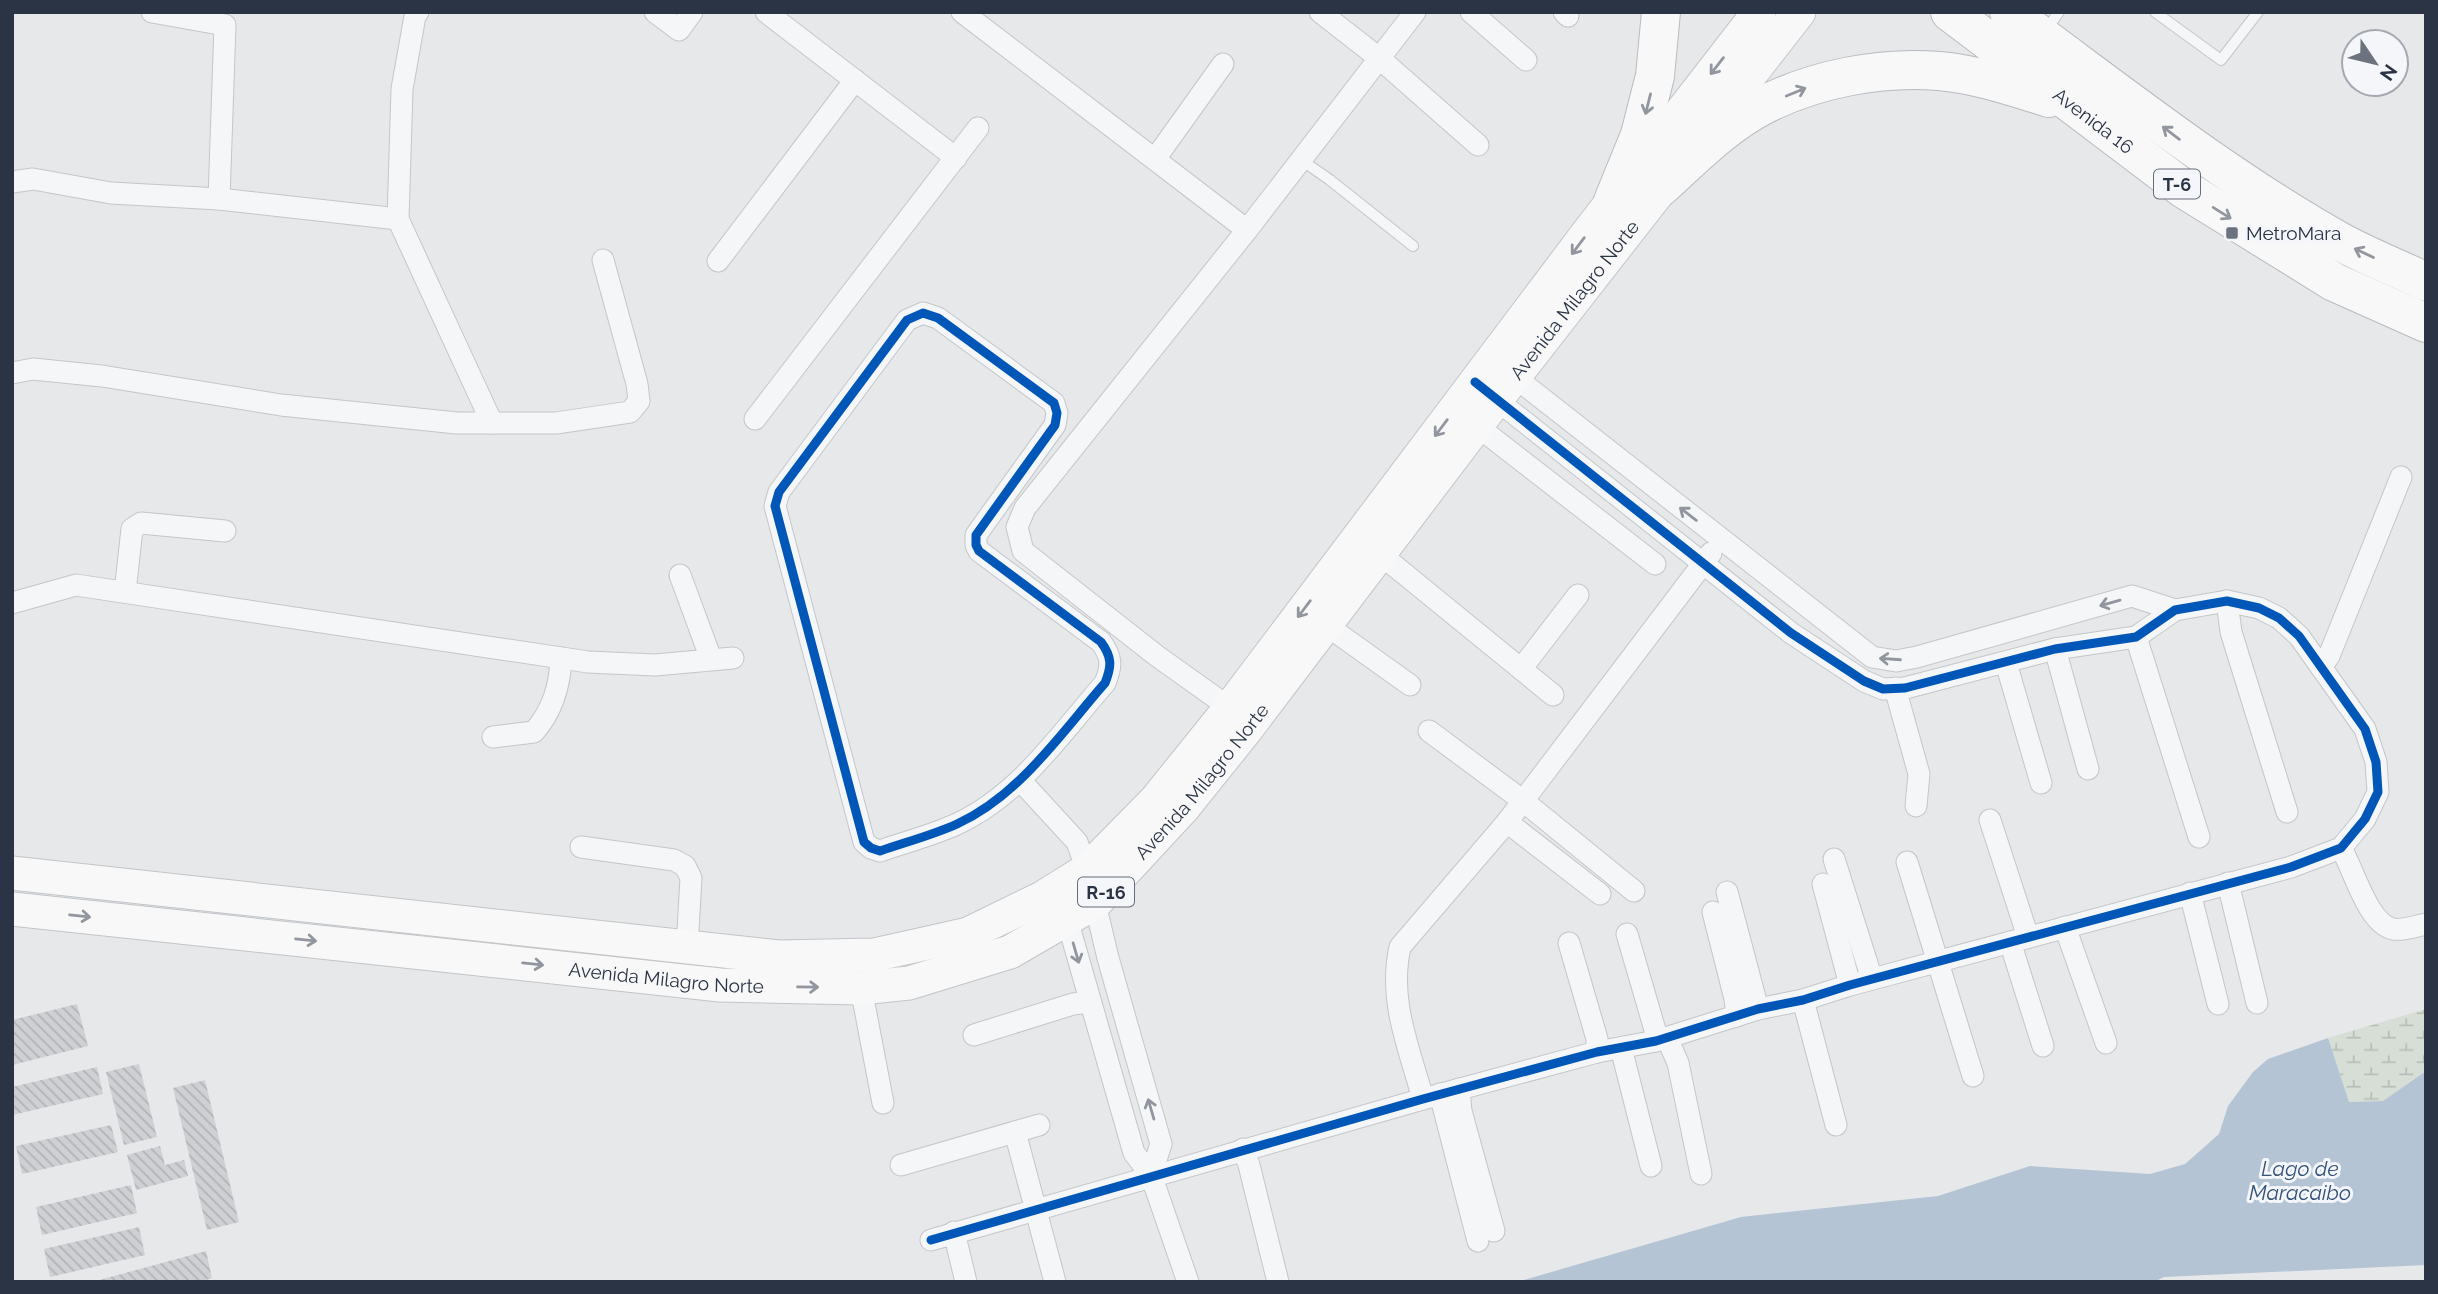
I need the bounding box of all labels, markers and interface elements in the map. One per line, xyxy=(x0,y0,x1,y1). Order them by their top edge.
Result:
north arrow xyxy=(2340,28,2410,98)
one-way arrow xyxy=(1710,56,1725,75)
text: N xyxy=(2376,61,2402,85)
street label: Avenida 16 xyxy=(2049,83,2138,158)
one-way arrow xyxy=(1785,85,1807,98)
one-way arrow xyxy=(1641,92,1654,115)
one-way arrow xyxy=(2162,125,2181,140)
road number: T-6 xyxy=(2154,169,2200,198)
one-way arrow xyxy=(2211,206,2231,220)
street label: Avenida Milagro Norte xyxy=(1505,216,1643,384)
place label: MetroMara xyxy=(2246,222,2341,244)
marker: MetroMara xyxy=(2224,225,2240,241)
one-way arrow xyxy=(1571,236,1585,255)
one-way arrow xyxy=(2354,246,2375,259)
one-way arrow xyxy=(1434,418,1449,437)
one-way arrow xyxy=(1679,506,1697,522)
one-way arrow xyxy=(2099,597,2122,610)
one-way arrow xyxy=(1297,600,1312,619)
one-way arrow xyxy=(1879,652,1902,665)
street label: Avenida Milagro Norte xyxy=(1130,699,1273,864)
road number: R-16 xyxy=(1078,878,1134,906)
one-way arrow xyxy=(68,910,91,923)
one-way arrow xyxy=(294,934,317,947)
one-way arrow xyxy=(1070,942,1083,964)
one-way arrow xyxy=(521,958,543,971)
street label: Avenida Milagro Norte xyxy=(568,958,764,997)
one-way arrow xyxy=(796,980,819,994)
one-way arrow xyxy=(1144,1099,1157,1121)
water label: Lago de Maracaibo xyxy=(2249,1156,2351,1205)

